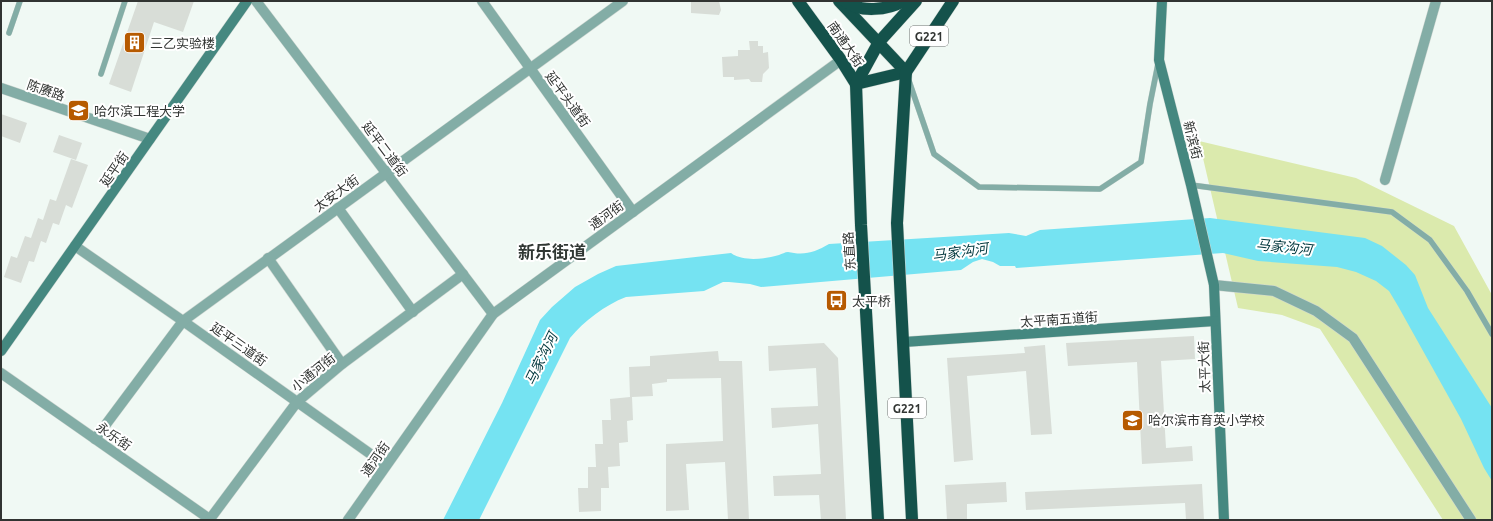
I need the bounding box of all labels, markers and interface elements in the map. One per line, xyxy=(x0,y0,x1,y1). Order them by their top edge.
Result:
street label: 南通大街 xyxy=(825,19,867,69)
road number: G221 xyxy=(910,26,948,46)
building icon: 三乙实验楼 xyxy=(122,30,148,56)
place label: 三乙实验楼 xyxy=(150,36,215,50)
street label: 延平头道街 xyxy=(543,69,593,129)
street label: 陈赓路 xyxy=(25,77,67,103)
school or university icon: 哈尔滨工程大学 xyxy=(66,98,92,124)
place label: 哈尔滨工程大学 xyxy=(94,104,185,118)
street label: 延平二道街 xyxy=(360,119,410,179)
street label: 新滨街 xyxy=(1181,119,1205,161)
street label: 延平街 xyxy=(97,149,131,189)
street label: 太安大街 xyxy=(311,172,361,214)
street label: 通河街 xyxy=(586,198,626,232)
street label: 东直路 xyxy=(841,231,857,271)
water label: 马家沟河 xyxy=(1255,236,1316,258)
water label: 马家沟河 xyxy=(931,240,992,264)
district label: 新乐街道 xyxy=(518,242,586,261)
bus stop icon: 太平桥 xyxy=(824,288,850,314)
place label: 太平桥 xyxy=(852,294,891,308)
street label: 太平南五道街 xyxy=(1020,309,1098,329)
street label: 延平三道街 xyxy=(208,320,270,368)
water label: 马家沟河 xyxy=(522,328,562,388)
street label: 太平大街 xyxy=(1196,341,1212,393)
street label: 小通河街 xyxy=(288,350,338,394)
road number: G221 xyxy=(888,398,926,418)
school or university icon: 哈尔滨市育英小学校 xyxy=(1119,407,1145,433)
place label: 哈尔滨市育英小学校 xyxy=(1148,413,1265,427)
street label: 永乐街 xyxy=(94,419,134,453)
street label: 通河街 xyxy=(358,439,392,479)

